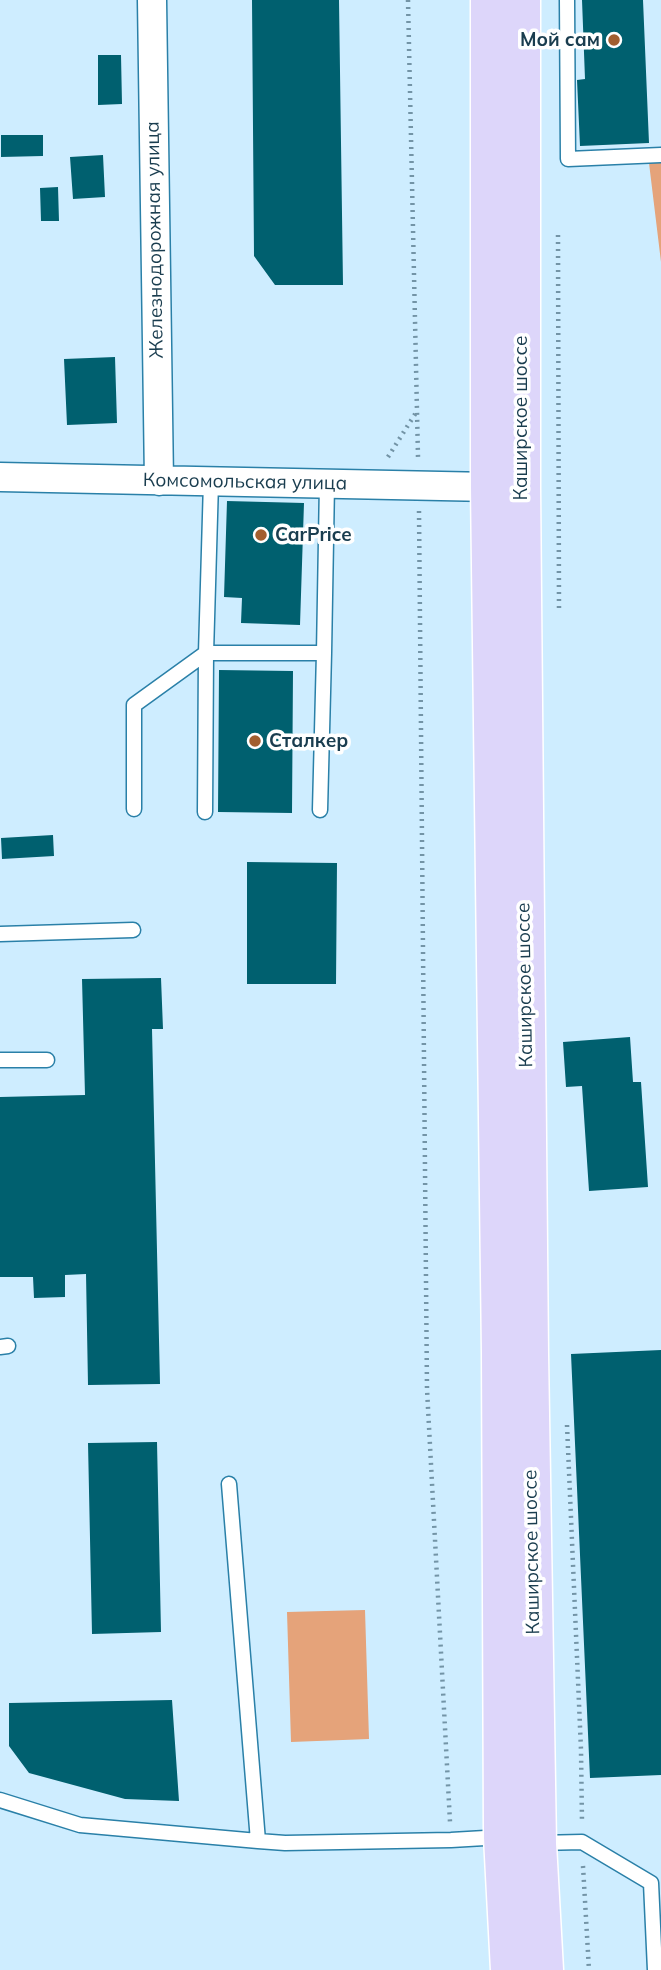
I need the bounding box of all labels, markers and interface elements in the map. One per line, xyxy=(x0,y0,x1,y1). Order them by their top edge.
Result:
place label: Мой сам xyxy=(520,29,600,51)
marker: Мой сам xyxy=(606,32,622,48)
street label: Железнодорожная улица xyxy=(142,121,168,359)
street label: Каширское шоссе xyxy=(510,335,532,501)
street label: Комсомольская улица xyxy=(143,469,347,495)
place label: CarPrice xyxy=(275,524,352,546)
marker: CarPrice xyxy=(253,527,269,543)
place label: Сталкер xyxy=(269,730,348,752)
marker: Сталкер xyxy=(247,733,263,749)
street label: Каширское шоссе xyxy=(512,902,538,1068)
street label: Каширское шоссе xyxy=(519,1469,545,1635)

